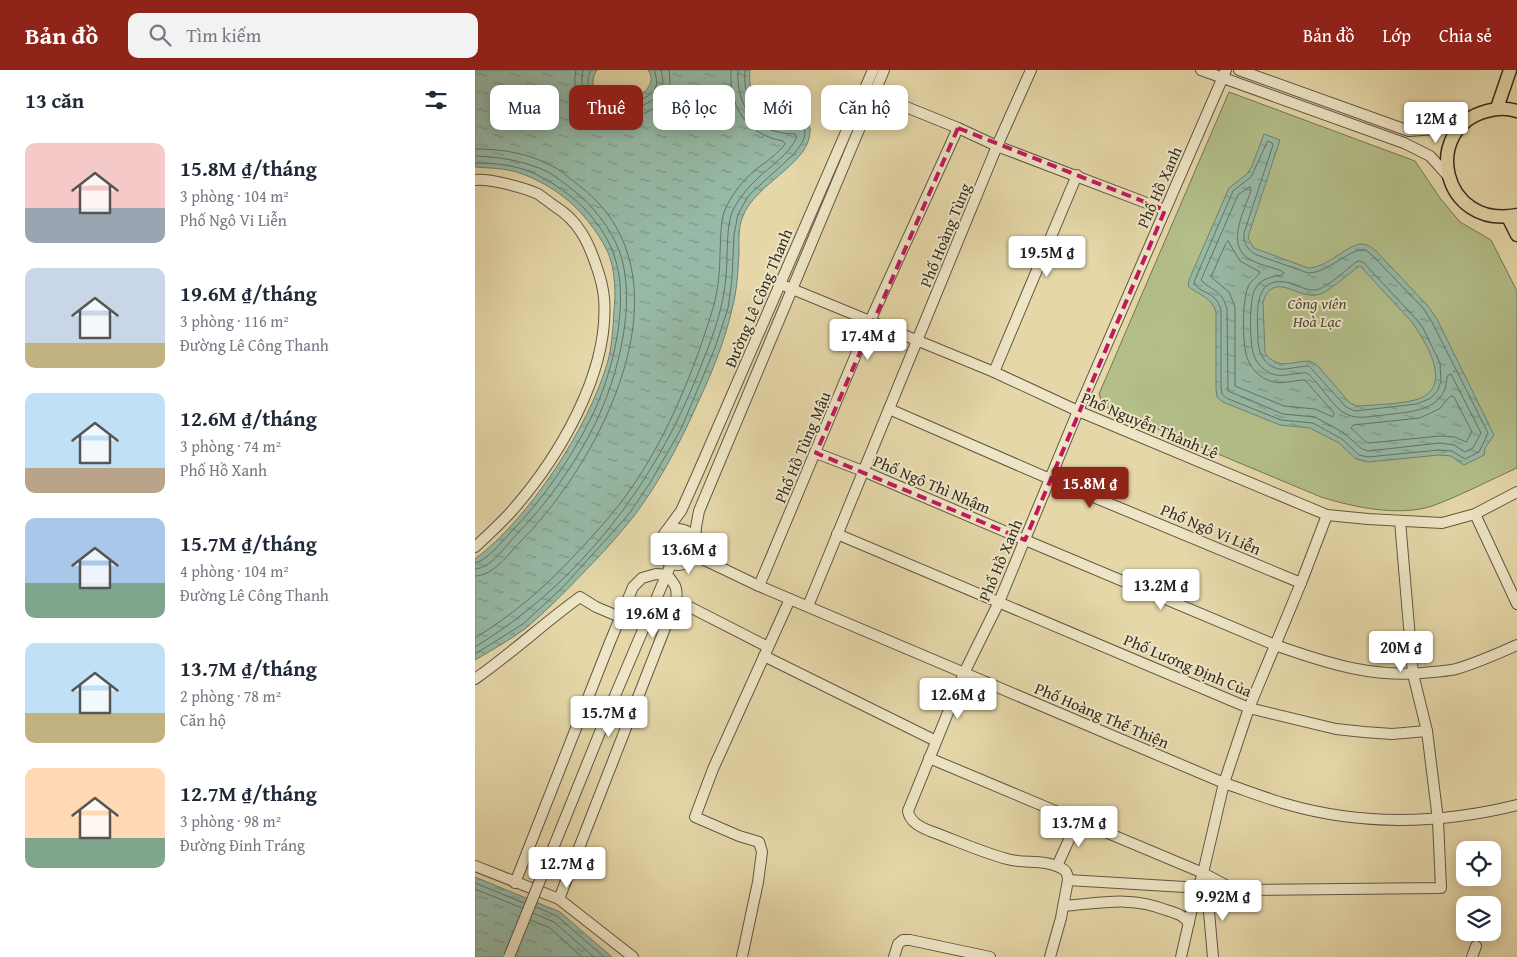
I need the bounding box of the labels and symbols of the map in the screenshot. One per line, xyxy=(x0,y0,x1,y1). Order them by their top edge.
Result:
pin: 12M ₫ xyxy=(1401,102,1471,144)
street label: Phố Hồ Xanh xyxy=(1130,142,1188,232)
street label: Phố Hoàng Tùng xyxy=(913,179,977,291)
street label: Đường Lê Công Thanh xyxy=(718,225,798,371)
pin: 19.5M ₫ xyxy=(1001,236,1093,278)
park label: Công viên Hoà Lạc xyxy=(1287,291,1347,333)
pin: 17.4M ₫ xyxy=(822,318,914,361)
street label: Phố Nguyễn Thành Lê xyxy=(1078,385,1222,465)
street label: Phố Hồ Tùng Mậu xyxy=(768,387,836,506)
street label: Phố Ngô Thì Nhậm xyxy=(870,448,994,520)
pin: 15.8M ₫ xyxy=(1044,466,1136,509)
street label: Phố Ngô Vi Liễn xyxy=(1157,497,1265,561)
street label: Phố Hồ Xanh xyxy=(972,515,1028,605)
pin: 13.6M ₫ xyxy=(643,532,735,575)
pin: 13.2M ₫ xyxy=(1115,568,1207,611)
pin: 19.6M ₫ xyxy=(607,596,699,639)
street label: Phố Lương Định Của xyxy=(1120,627,1256,703)
pin: 20M ₫ xyxy=(1366,630,1436,673)
street label: Phố Hoàng Thế Thiện xyxy=(1031,676,1173,754)
pin: 12.6M ₫ xyxy=(912,678,1004,720)
pin: 15.7M ₫ xyxy=(563,696,655,738)
pin: 13.7M ₫ xyxy=(1033,806,1125,848)
pin: 12.7M ₫ xyxy=(521,846,613,889)
pin: 9.92M ₫ xyxy=(1177,880,1269,922)

